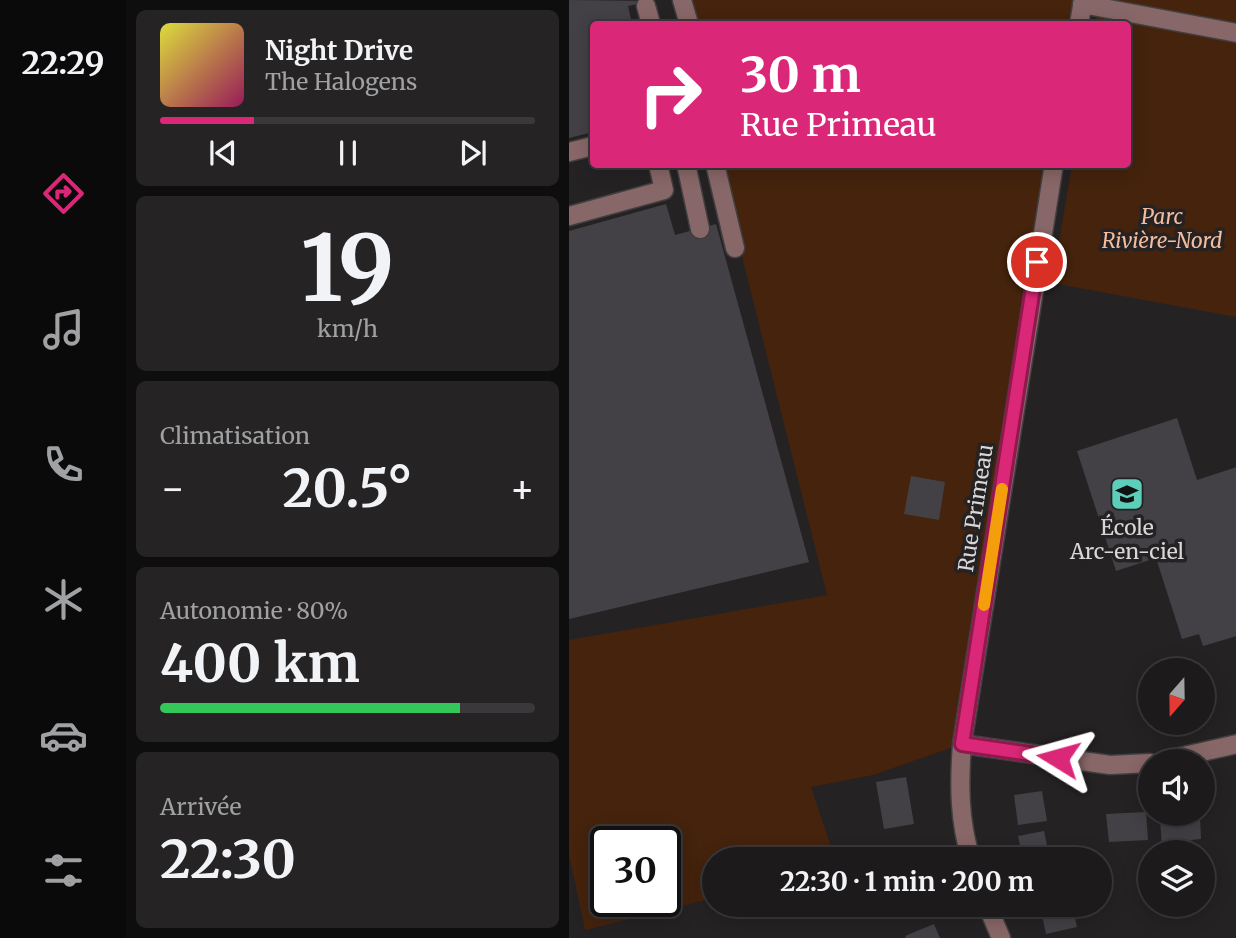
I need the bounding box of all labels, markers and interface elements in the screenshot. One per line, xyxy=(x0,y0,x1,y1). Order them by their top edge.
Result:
text: Night Drive xyxy=(265,34,413,67)
text: 22:29 xyxy=(22,43,104,83)
text: 30 m xyxy=(740,44,861,105)
icon: right xyxy=(625,49,716,140)
text: The Halogens xyxy=(265,67,417,96)
text: Rue Primeau xyxy=(740,105,937,145)
icon: previous xyxy=(204,134,242,172)
icon: pause xyxy=(329,134,367,172)
icon: next xyxy=(454,134,492,172)
icon: directions xyxy=(39,169,88,218)
park label: Parc Rivière-Nord xyxy=(1102,203,1222,254)
text: 19 xyxy=(300,211,395,326)
pin xyxy=(1007,232,1067,292)
icon: arrive xyxy=(1018,243,1056,281)
icon: music xyxy=(39,305,88,354)
text: km/h xyxy=(317,314,378,343)
text: Climatisation xyxy=(160,421,310,450)
icon: phone xyxy=(39,440,88,489)
street label: Rue Primeau xyxy=(952,442,999,574)
text: 20.5° xyxy=(283,456,412,521)
text: − xyxy=(160,465,185,512)
text: + xyxy=(510,465,535,512)
school or university icon: École Arc-en-ciel xyxy=(1108,475,1146,513)
place label: École Arc-en-ciel xyxy=(1069,513,1185,565)
icon: climate xyxy=(39,575,88,624)
text: Autonomie · 80% xyxy=(160,596,348,625)
text: 400 km xyxy=(160,631,360,696)
north arrow xyxy=(1138,658,1215,735)
map controls xyxy=(1138,658,1215,917)
icon: car xyxy=(39,711,88,760)
position arrow xyxy=(1021,721,1095,795)
button: sound xyxy=(1138,749,1215,826)
text: Arrivée xyxy=(160,792,242,821)
speed limit sign: 30 xyxy=(590,826,681,917)
text: 22:30 xyxy=(160,827,296,892)
button: layers xyxy=(1138,840,1215,917)
icon: filters xyxy=(39,846,88,895)
text: 22:30 · 1 min · 200 m xyxy=(780,865,1034,898)

